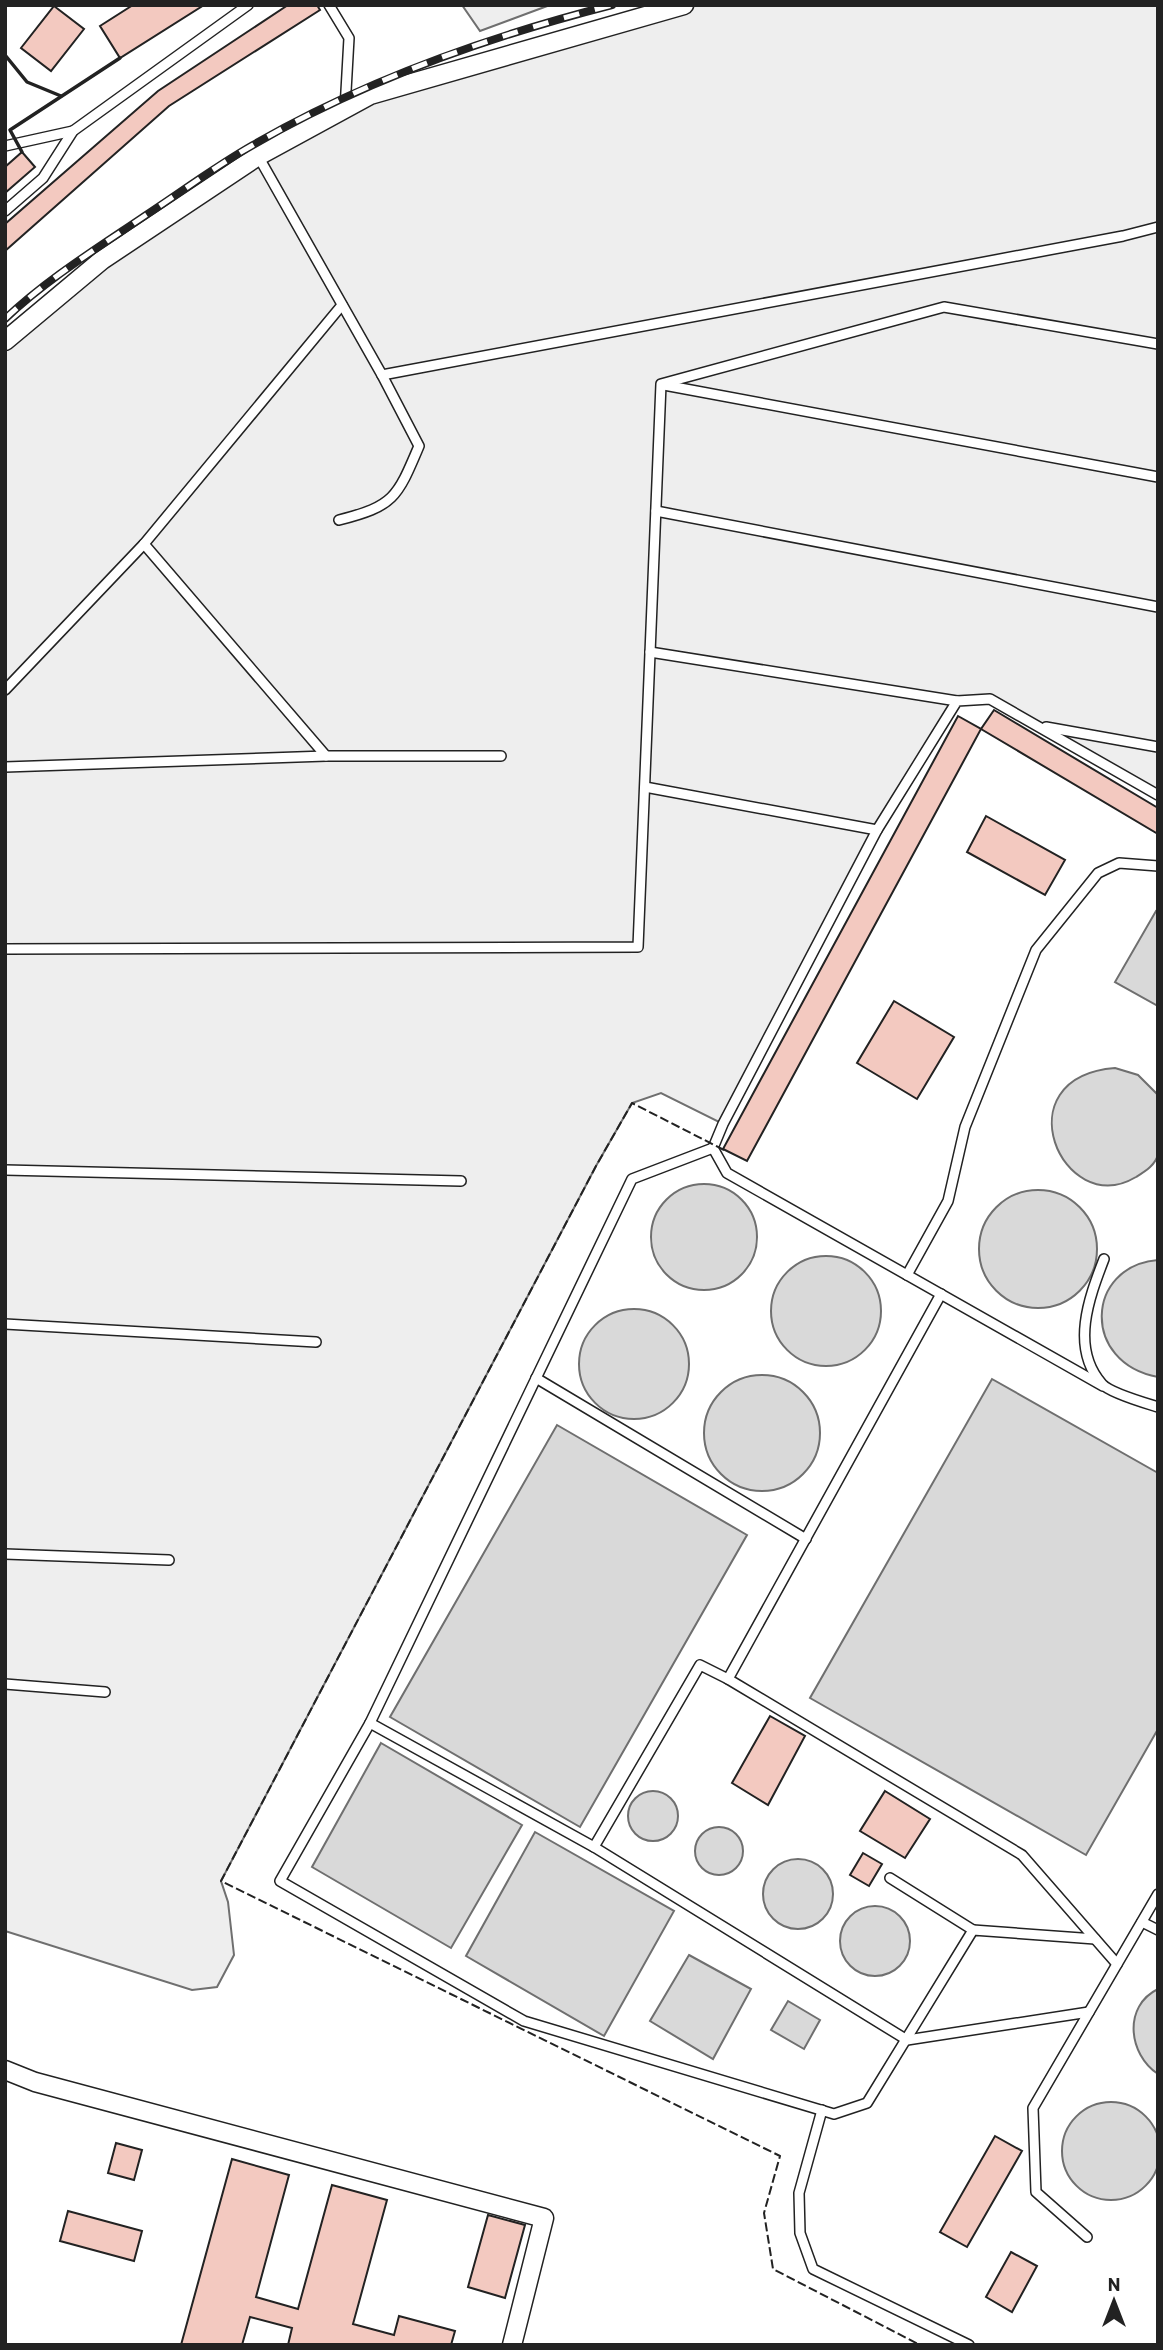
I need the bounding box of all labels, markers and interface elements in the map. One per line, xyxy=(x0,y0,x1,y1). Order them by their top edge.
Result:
north arrow xyxy=(1079,2266,1149,2336)
text: N xyxy=(1108,2272,1120,2295)

